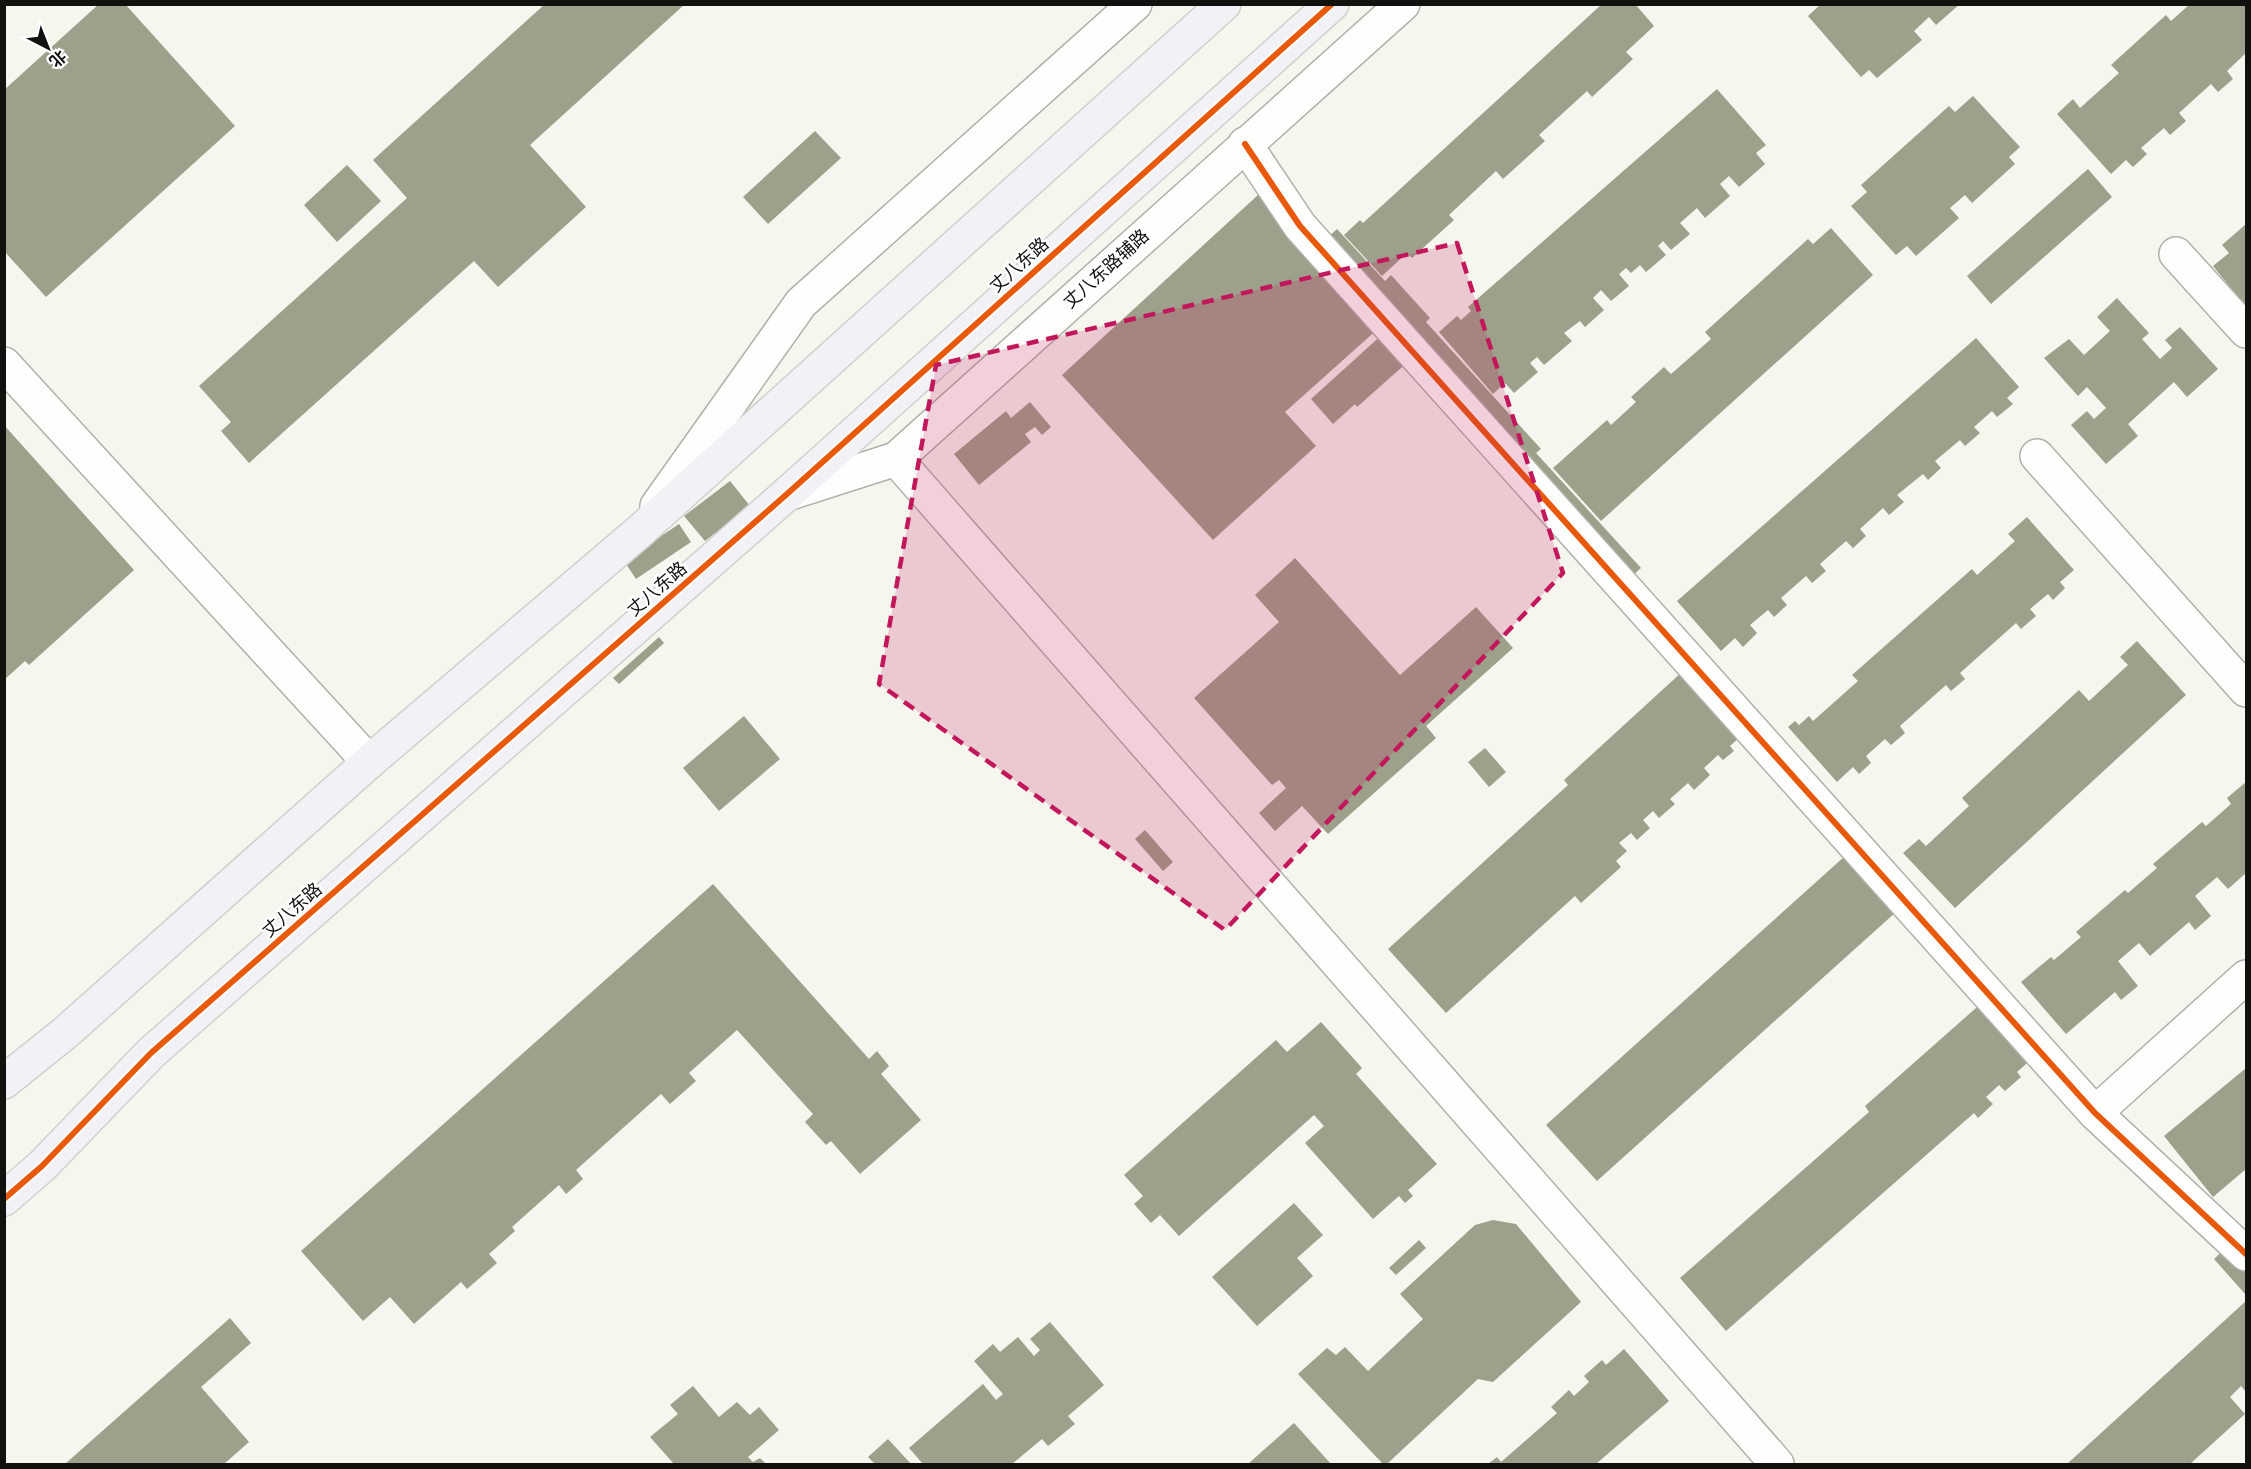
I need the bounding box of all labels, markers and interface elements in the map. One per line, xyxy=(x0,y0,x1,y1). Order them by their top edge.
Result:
north arrow xyxy=(18,18,78,78)
text: 北 xyxy=(46,47,71,72)
street label: 丈八东路辅路 xyxy=(1058,224,1153,313)
street label: 丈八东路 xyxy=(984,232,1052,297)
street label: 丈八东路 xyxy=(622,556,691,620)
street label: 丈八东路 xyxy=(257,877,326,941)

